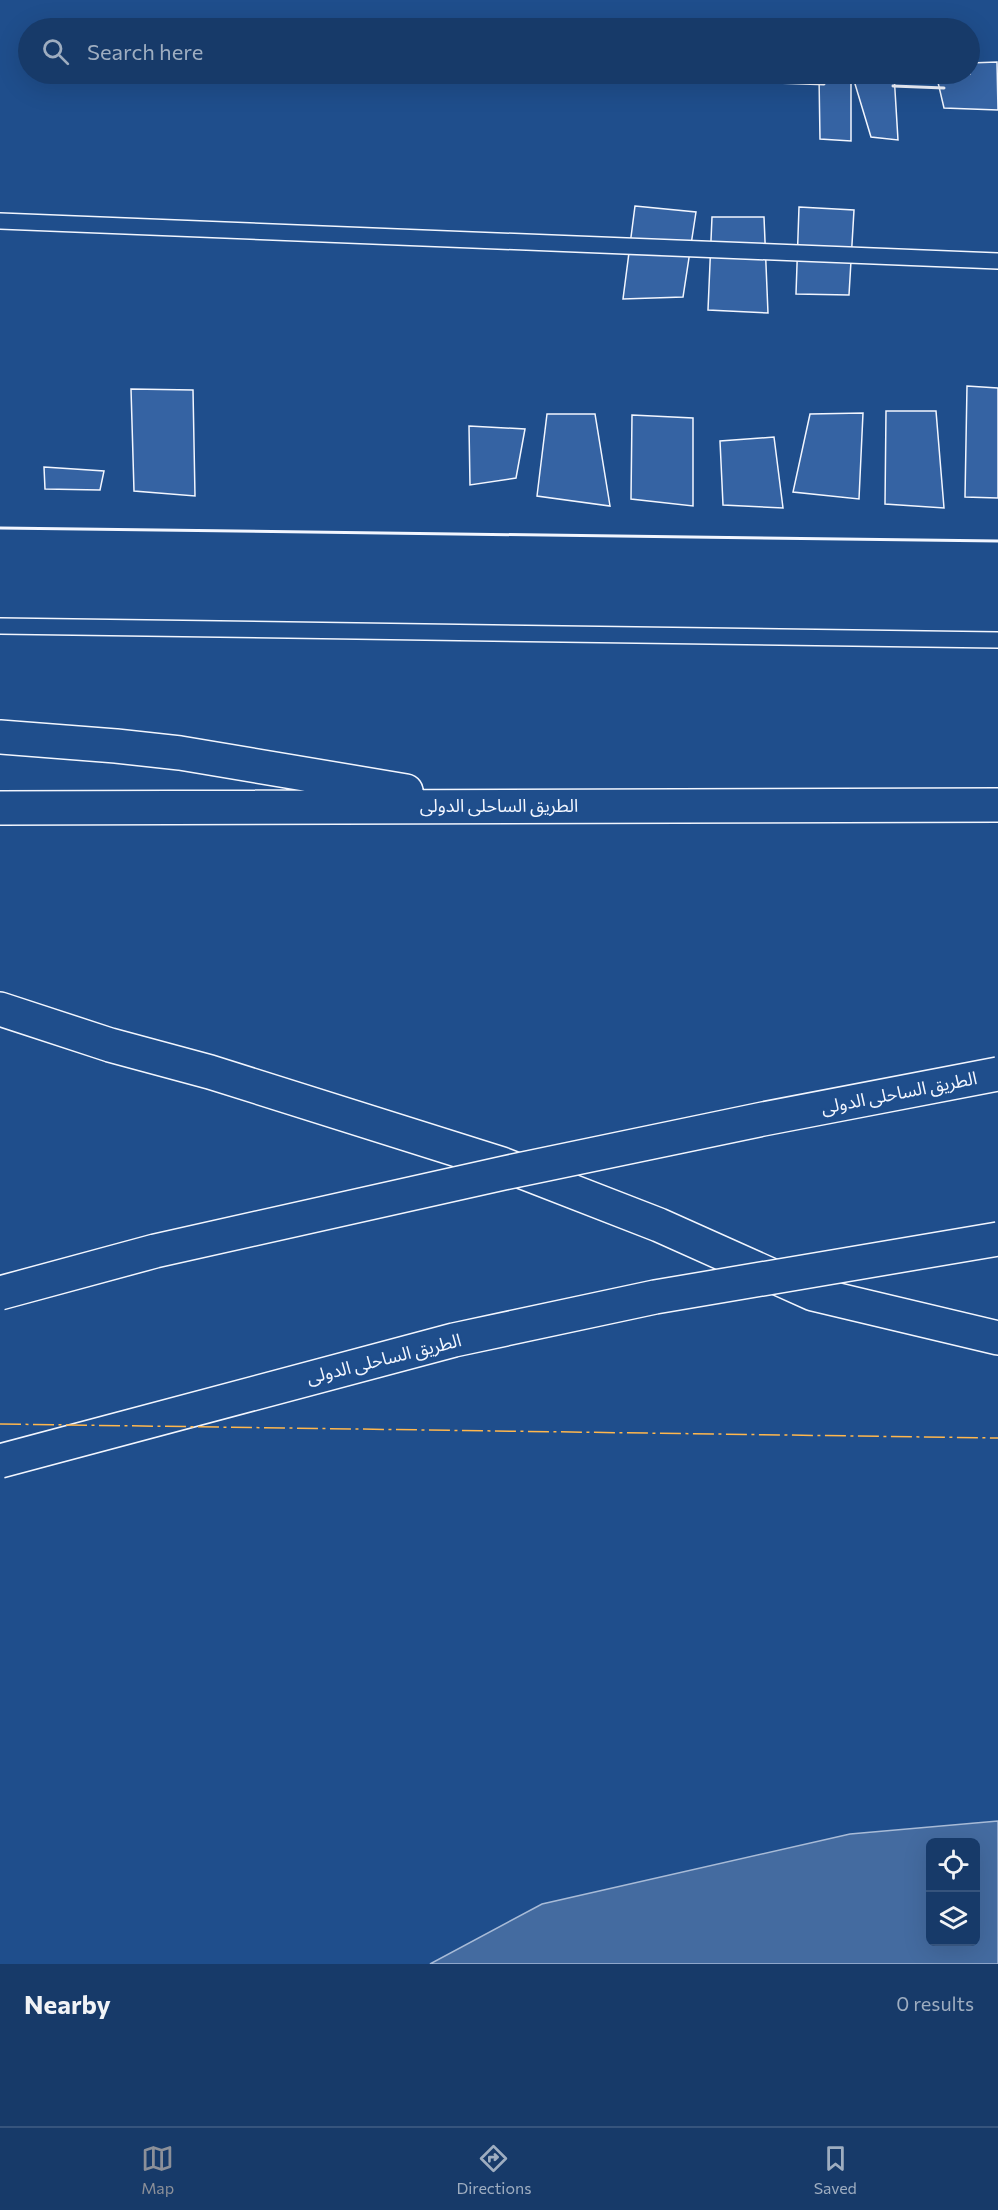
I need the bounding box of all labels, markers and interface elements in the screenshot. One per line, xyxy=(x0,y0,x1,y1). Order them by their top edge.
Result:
search box xyxy=(18,18,980,84)
icon: search xyxy=(39,35,72,68)
text: Search here xyxy=(87,38,203,65)
street label: الطريق الساحلى الدولى xyxy=(420,794,578,817)
street label: الطريق الساحلى الدولى xyxy=(819,1066,979,1119)
street label: الطريق الساحلى الدولى xyxy=(304,1328,464,1389)
map controls xyxy=(926,1838,980,1946)
button: locate xyxy=(926,1838,980,1892)
button: layers xyxy=(926,1892,980,1946)
text: Nearby xyxy=(24,1988,111,2019)
text: 0 results xyxy=(896,1991,974,2015)
tab: Map xyxy=(141,2142,174,2197)
tab: Directions xyxy=(456,2142,531,2197)
tab: Saved xyxy=(814,2142,857,2197)

